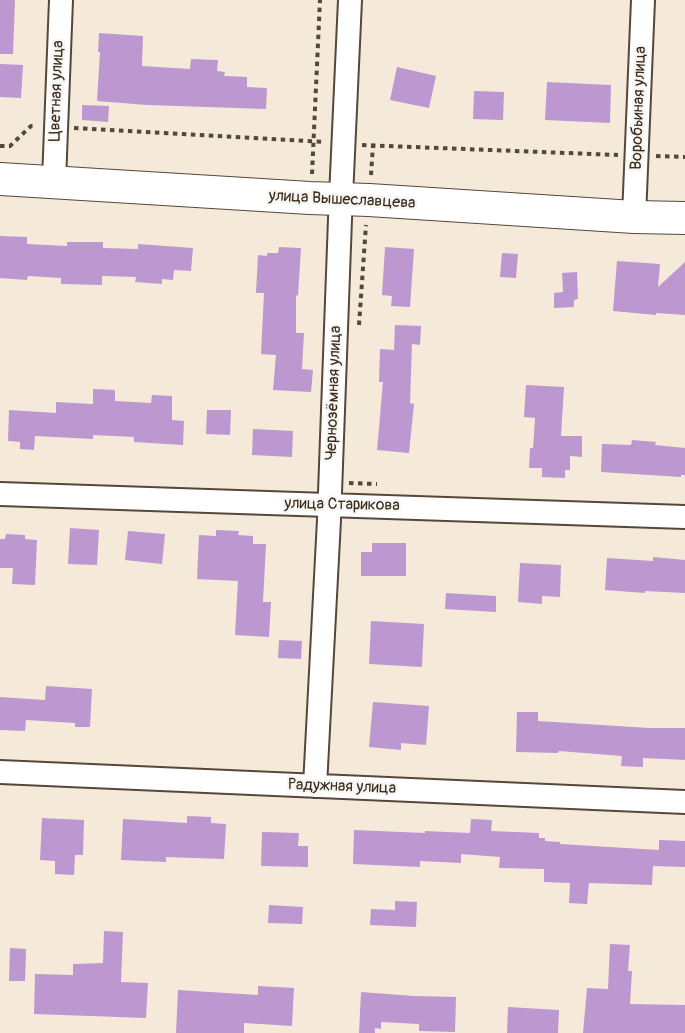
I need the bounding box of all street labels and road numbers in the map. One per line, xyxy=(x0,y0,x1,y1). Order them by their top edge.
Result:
street label: Цветная улица xyxy=(46,40,68,142)
street label: Воробьиная улица xyxy=(627,46,651,170)
street label: улица Вышеславцева xyxy=(268,187,416,213)
street label: Чернозёмная улица xyxy=(322,325,346,461)
street label: улица Старикова xyxy=(284,494,400,516)
street label: Радужная улица xyxy=(288,776,396,798)

